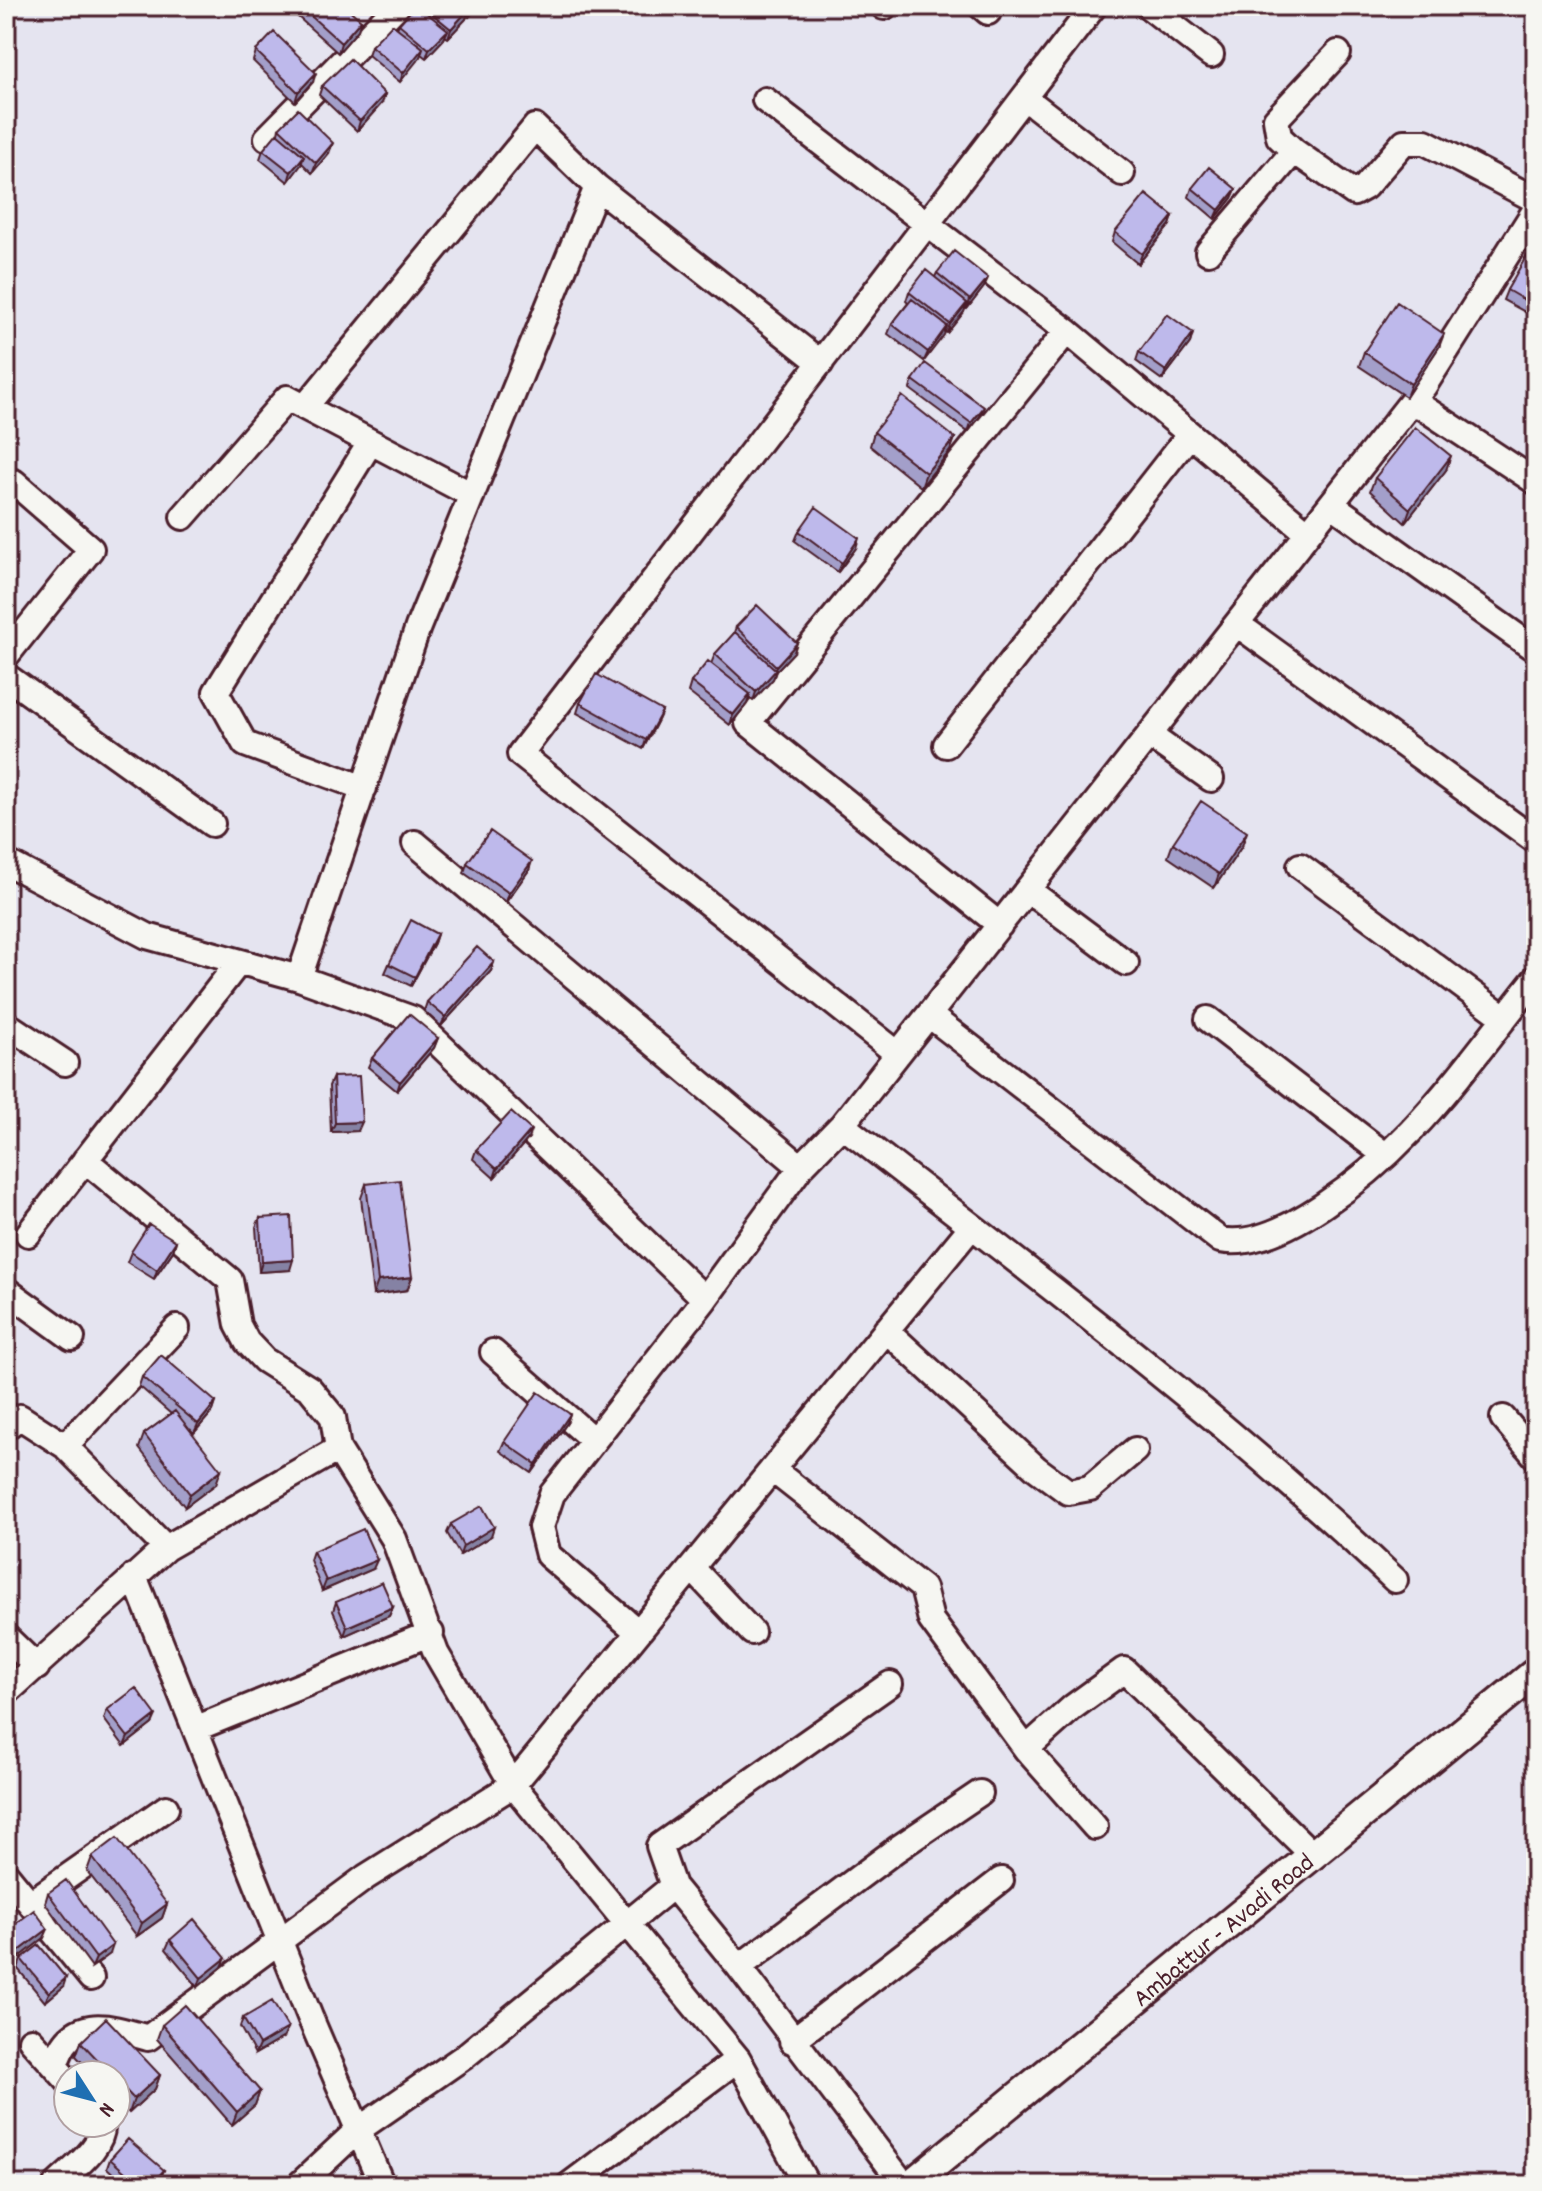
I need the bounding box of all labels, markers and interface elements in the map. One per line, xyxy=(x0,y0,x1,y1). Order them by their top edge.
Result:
street label: Ambattur - Avadi Road xyxy=(1126,1846,1324,2017)
north arrow xyxy=(52,2059,132,2139)
text: N xyxy=(90,2095,121,2122)

